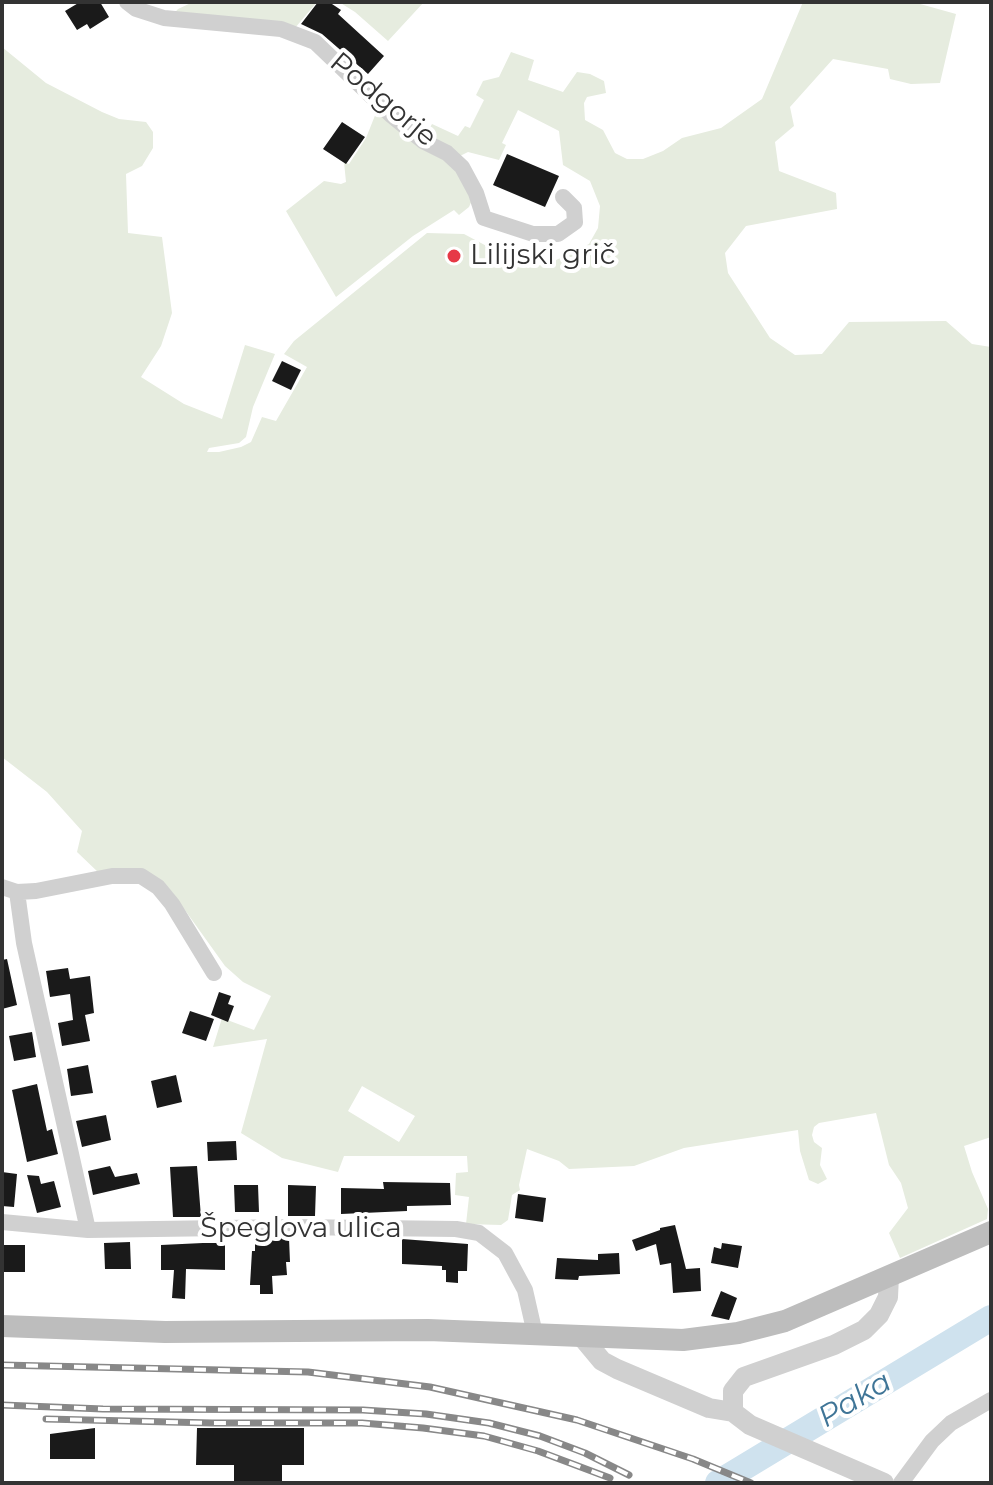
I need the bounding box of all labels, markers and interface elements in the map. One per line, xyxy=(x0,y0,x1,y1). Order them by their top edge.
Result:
street label: Podgorje xyxy=(323,46,443,154)
place label: Lilijski grič xyxy=(470,239,616,273)
marker: Lilijski grič xyxy=(445,247,463,265)
street label: Špeglova ulica xyxy=(200,1212,402,1246)
water label: Paka xyxy=(812,1364,898,1436)

